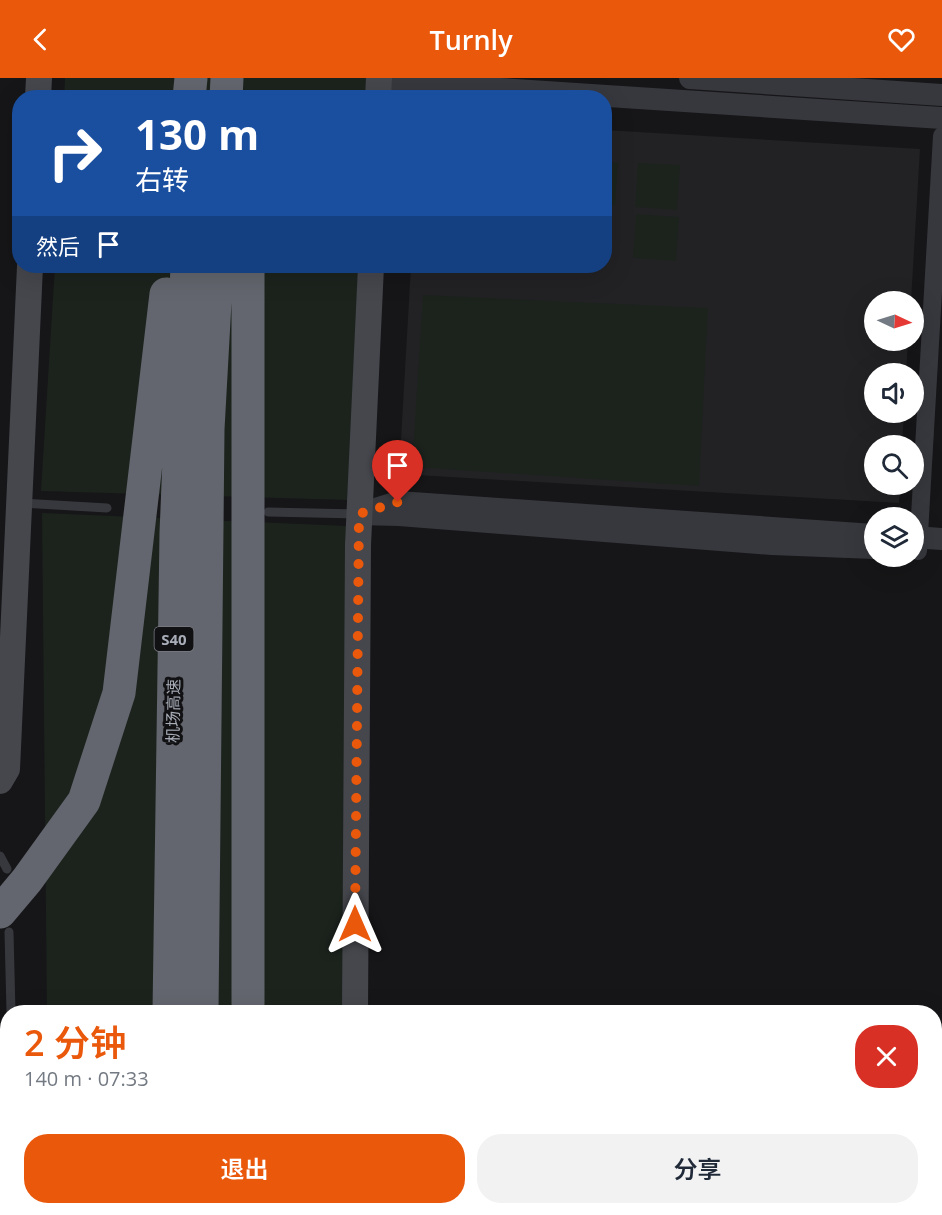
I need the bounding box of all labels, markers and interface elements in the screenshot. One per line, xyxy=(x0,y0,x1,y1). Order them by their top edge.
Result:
text: Turnly xyxy=(429,21,513,58)
icon: back xyxy=(24,23,57,56)
icon: heart xyxy=(885,23,918,56)
text: 130 m xyxy=(135,105,259,162)
icon: right xyxy=(36,114,114,192)
text: 右转 xyxy=(135,161,189,198)
icon: arrive xyxy=(92,228,125,261)
text: 然后 xyxy=(36,231,80,261)
north arrow xyxy=(864,291,924,351)
map controls xyxy=(864,291,924,567)
button: sound xyxy=(864,363,924,423)
button: search xyxy=(864,435,924,495)
pin xyxy=(372,440,423,502)
icon: arrive xyxy=(381,449,414,482)
button: layers xyxy=(864,507,924,567)
road number: S40 xyxy=(154,627,194,651)
street label: 机场高速 xyxy=(161,679,185,743)
position arrow xyxy=(323,892,387,956)
text: 2 分钟 xyxy=(24,1018,126,1067)
button: close xyxy=(855,1025,918,1088)
text: 140 m · 07:33 xyxy=(24,1065,149,1092)
button: 退出 xyxy=(24,1134,465,1203)
button: 分享 xyxy=(477,1134,918,1203)

